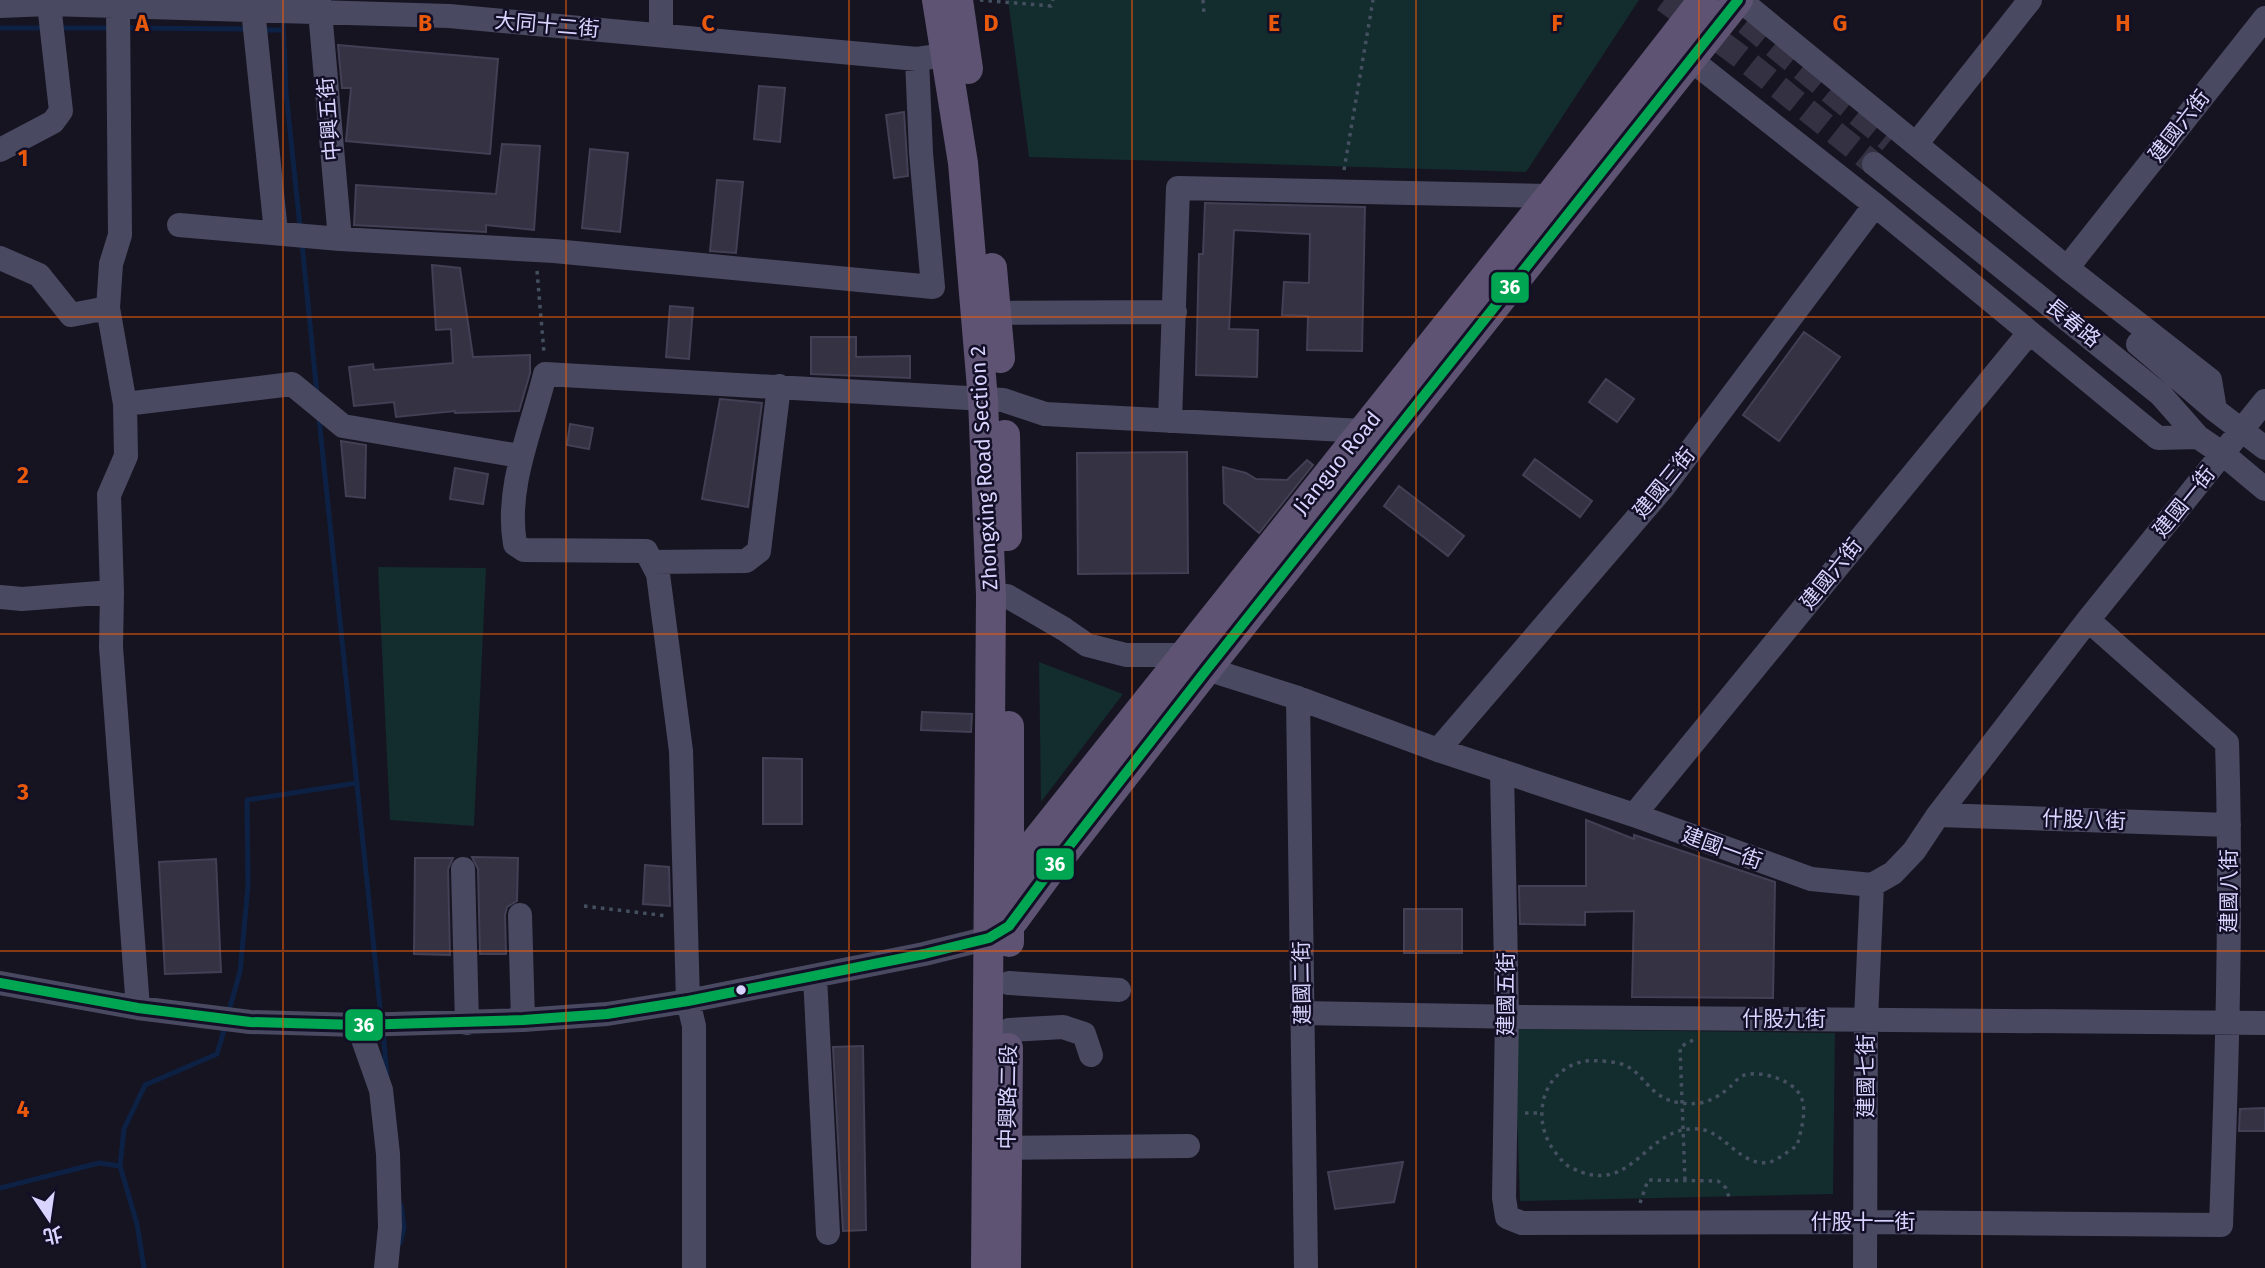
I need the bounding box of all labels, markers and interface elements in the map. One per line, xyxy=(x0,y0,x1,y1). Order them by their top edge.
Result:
street label: 大同十二街 xyxy=(494,7,600,43)
text: A xyxy=(134,9,149,37)
text: B xyxy=(418,9,432,37)
text: C xyxy=(701,9,715,37)
text: D xyxy=(984,9,999,37)
text: E xyxy=(1268,9,1280,37)
text: F xyxy=(1551,9,1563,37)
text: G xyxy=(1833,9,1847,37)
text: H xyxy=(2115,9,2131,37)
street label: 中興五街 xyxy=(312,76,346,162)
street label: 建國六街 xyxy=(2143,85,2215,167)
text: 1 xyxy=(18,144,28,172)
line badge: 36 xyxy=(1490,271,1530,304)
text: 36 xyxy=(1499,276,1521,299)
street label: 長春路 xyxy=(2040,293,2106,353)
street label: Zhongxing Road Section 2 xyxy=(965,345,1003,591)
street label: Jianguo Road xyxy=(1287,406,1387,520)
street label: 建國三街 xyxy=(1627,442,1701,524)
text: 2 xyxy=(17,461,29,489)
street label: 建國一街 xyxy=(2147,461,2221,543)
street label: 建國六街 xyxy=(1794,533,1868,615)
text: 3 xyxy=(16,778,29,806)
street label: 什股八街 xyxy=(2042,806,2126,834)
street label: 建國一街 xyxy=(1678,821,1766,875)
line badge: 36 xyxy=(1035,847,1075,881)
street label: 建國八街 xyxy=(2216,849,2242,933)
text: 36 xyxy=(1044,853,1066,876)
street label: 建國二街 xyxy=(1288,941,1316,1025)
street label: 建國五街 xyxy=(1493,952,1519,1036)
unlabelled marker xyxy=(734,983,748,997)
street label: 什股九街 xyxy=(1742,1006,1826,1032)
line badge: 36 xyxy=(344,1008,384,1042)
text: 36 xyxy=(353,1014,375,1037)
street label: 建國七街 xyxy=(1853,1034,1879,1118)
street label: 中興路二段 xyxy=(994,1044,1022,1150)
text: 4 xyxy=(17,1095,30,1123)
north arrow xyxy=(14,1184,84,1254)
street label: 什股十一街 xyxy=(1811,1209,1916,1235)
text: 北 xyxy=(41,1222,65,1248)

